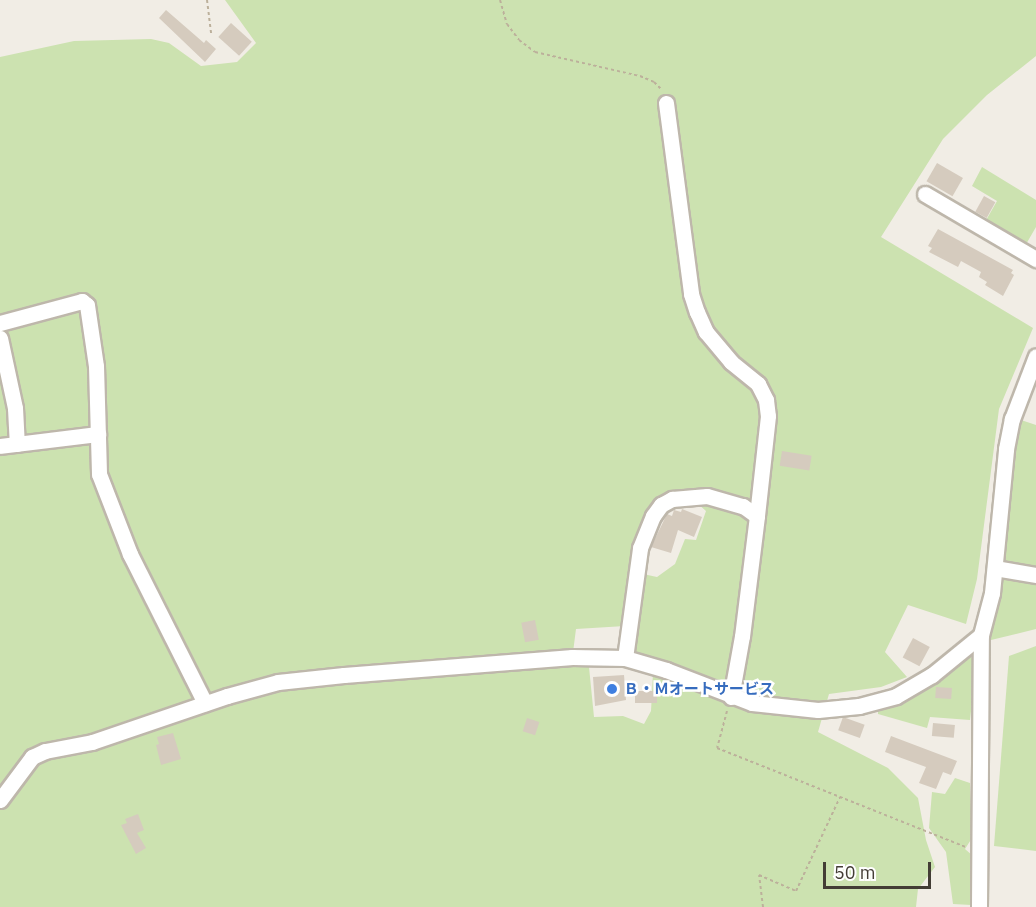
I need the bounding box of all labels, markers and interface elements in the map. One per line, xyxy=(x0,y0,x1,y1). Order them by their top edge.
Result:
place label: Ｂ・Ｍオートサービス xyxy=(624,680,774,698)
marker: Ｂ・Ｍオートサービス xyxy=(605,682,619,696)
scale bar xyxy=(826,850,934,888)
text: 50 m xyxy=(834,861,876,884)

